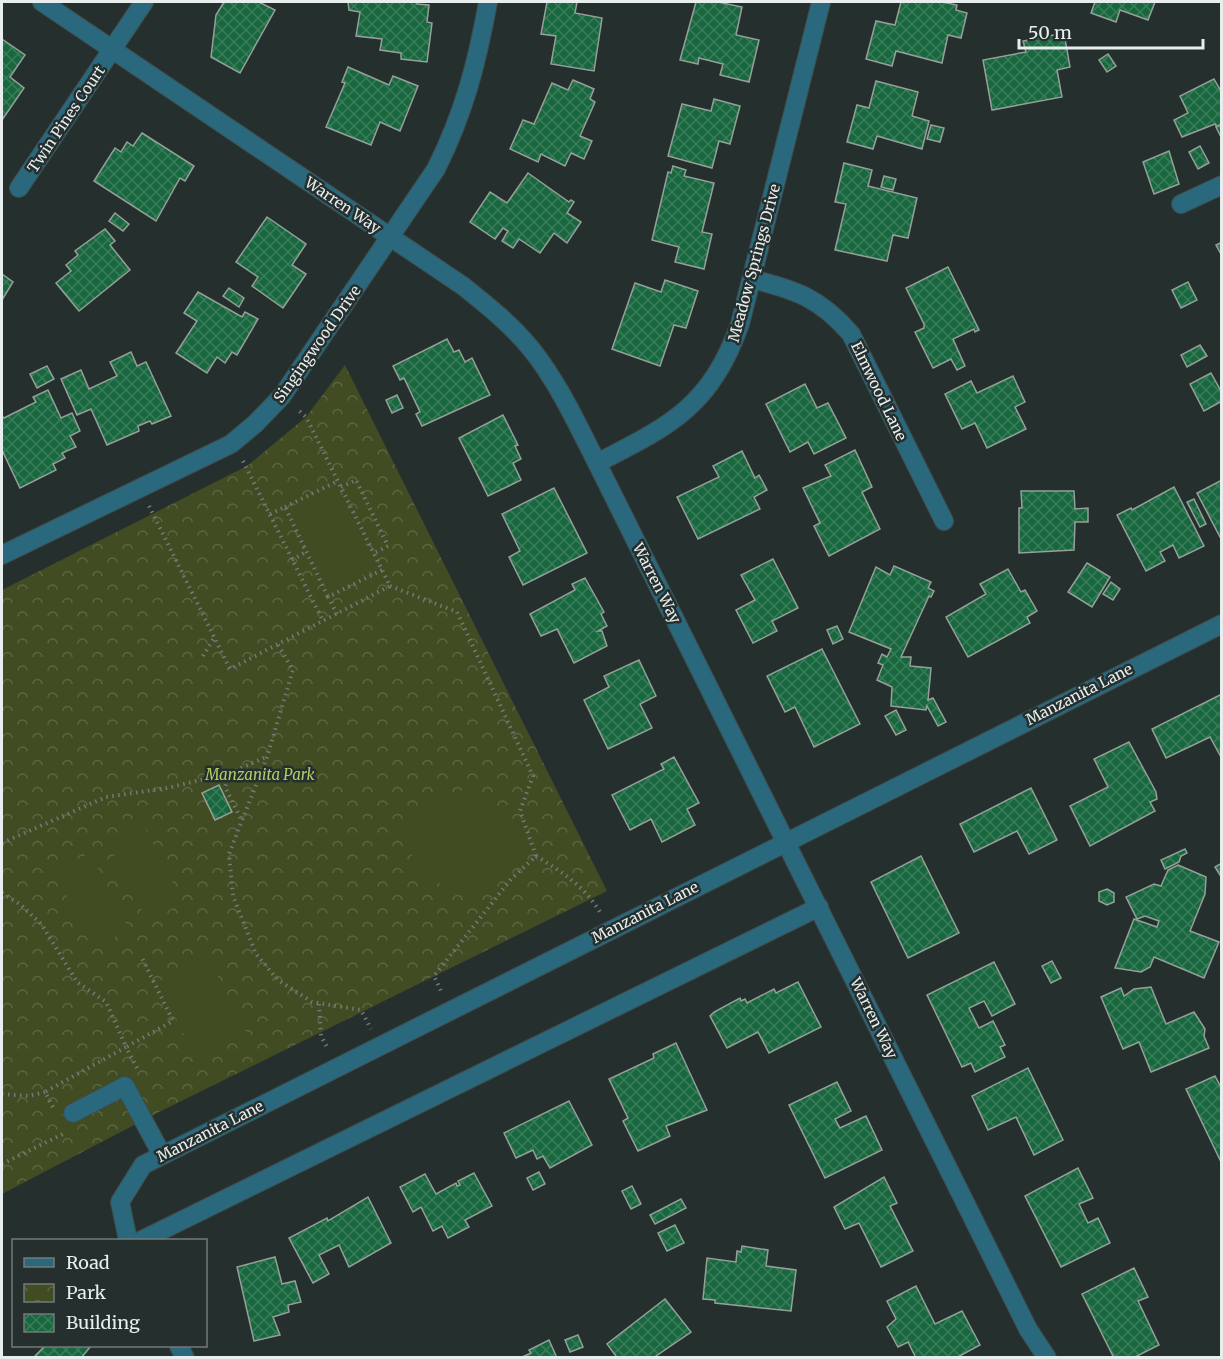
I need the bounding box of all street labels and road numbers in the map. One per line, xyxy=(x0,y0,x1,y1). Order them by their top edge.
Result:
street label: Twin Pines Court xyxy=(23,62,109,176)
street label: Warren Way xyxy=(300,172,385,238)
street label: Meadow Springs Drive xyxy=(724,182,784,344)
street label: Singingwood Drive xyxy=(269,281,365,406)
street label: Elmwood Lane xyxy=(847,338,911,444)
street label: Warren Way xyxy=(628,539,686,627)
street label: Manzanita Lane xyxy=(1023,659,1136,729)
street label: Manzanita Lane xyxy=(589,877,702,947)
street label: Warren Way xyxy=(846,974,902,1062)
street label: Manzanita Lane xyxy=(154,1096,267,1166)

